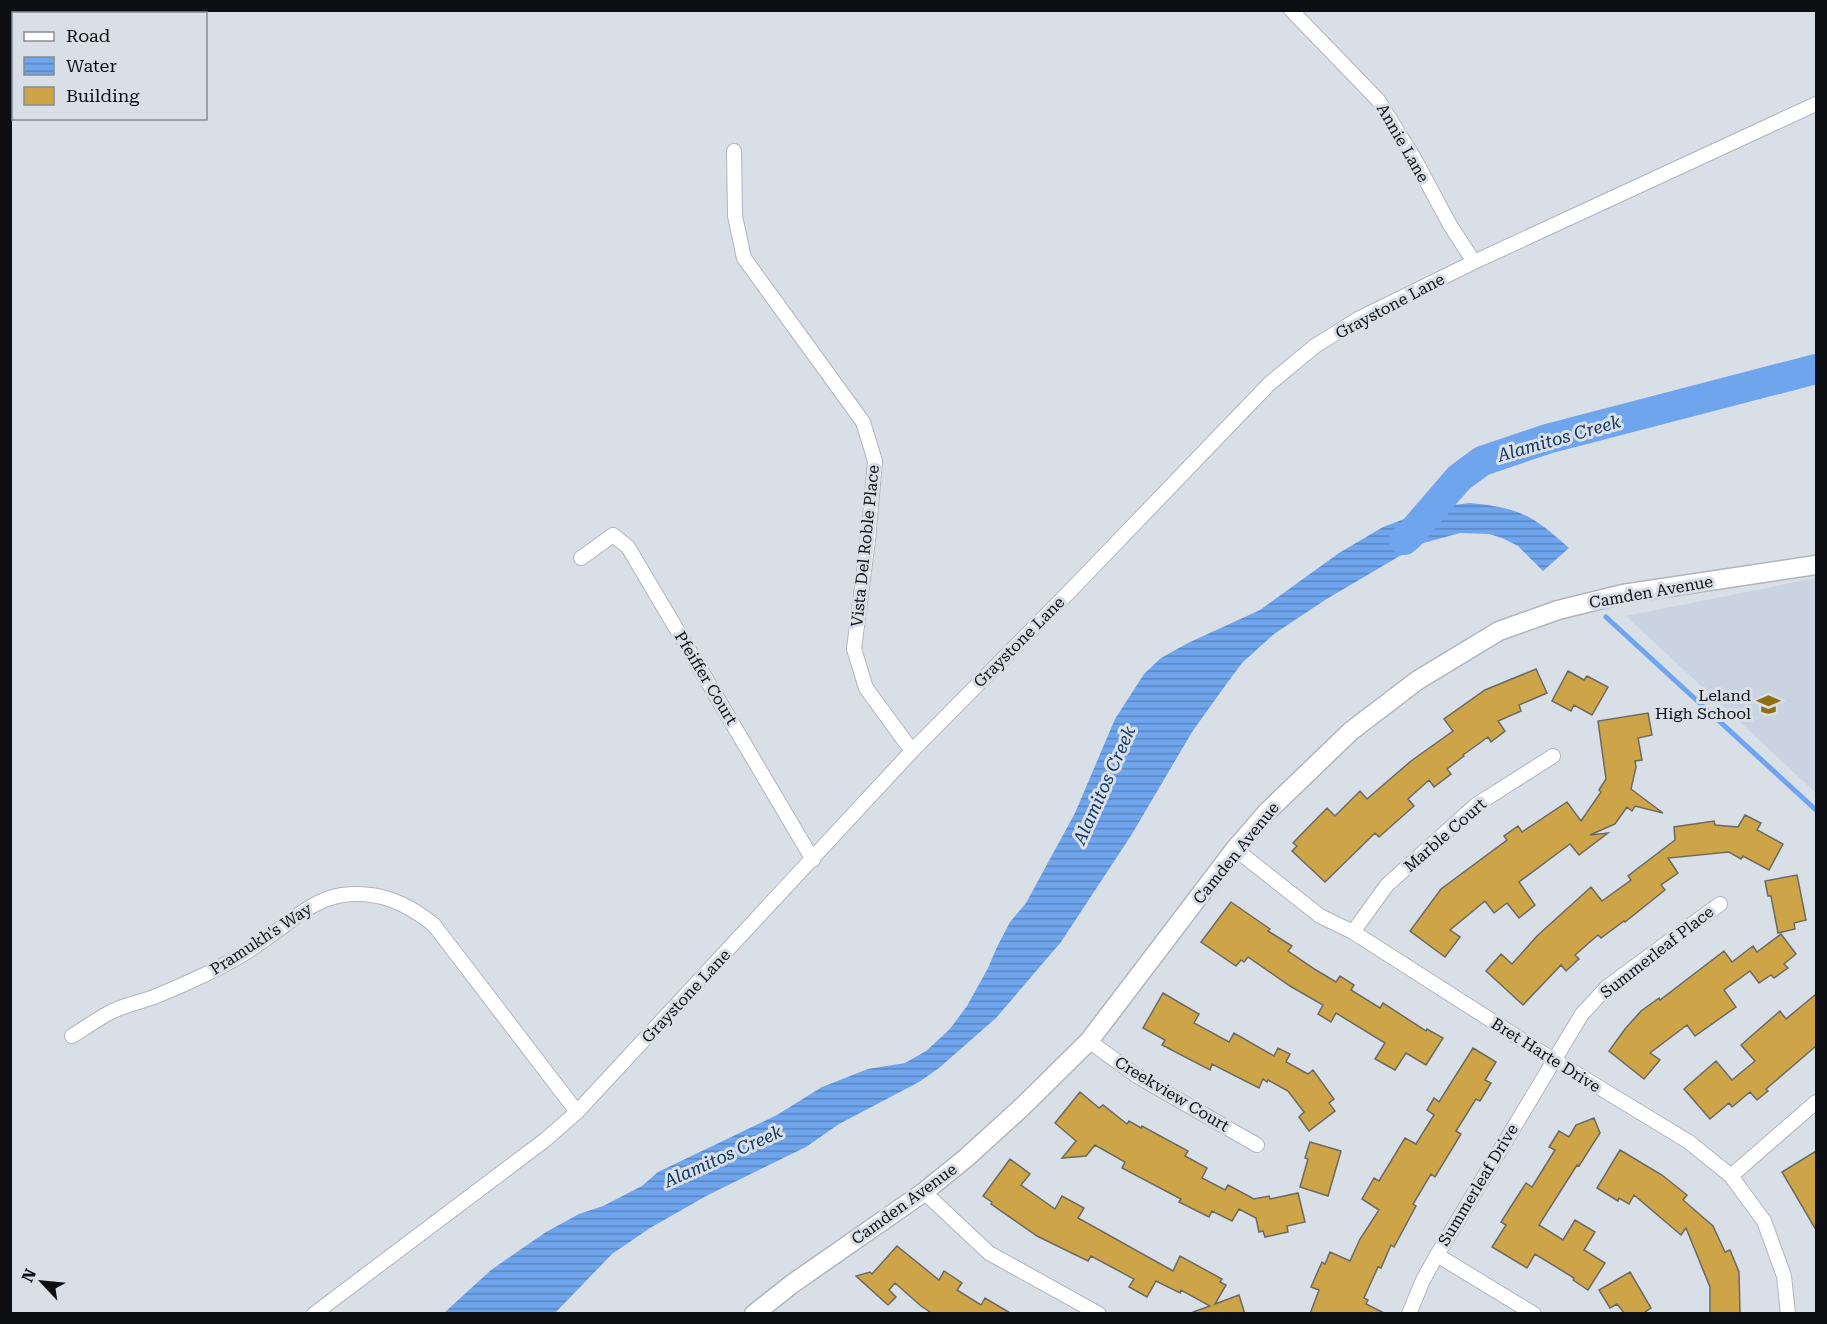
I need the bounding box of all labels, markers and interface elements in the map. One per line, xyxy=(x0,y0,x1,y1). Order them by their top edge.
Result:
legend xyxy=(12,12,207,120)
text: Road xyxy=(66,25,111,46)
text: Water xyxy=(66,55,117,76)
text: Building xyxy=(66,85,140,106)
street label: Annie Lane xyxy=(1373,100,1433,186)
street label: Graystone Lane xyxy=(1332,269,1448,343)
water label: Alamitos Creek xyxy=(1494,410,1623,466)
street label: Vista Del Roble Place xyxy=(847,464,883,628)
street label: Camden Avenue xyxy=(1588,572,1715,612)
street label: Graystone Lane xyxy=(970,592,1069,691)
street label: Pfeiffer Court xyxy=(671,628,741,728)
place label: Leland High School xyxy=(1655,686,1751,723)
school or university icon: Leland High School xyxy=(1756,691,1782,717)
water label: Alamitos Creek xyxy=(1068,722,1140,848)
street label: Marble Court xyxy=(1400,794,1490,876)
street label: Camden Avenue xyxy=(1189,798,1283,908)
street label: Pramukh's Way xyxy=(207,899,316,979)
street label: Summerleaf Place xyxy=(1597,902,1718,1002)
street label: Graystone Lane xyxy=(638,945,734,1047)
street label: Bret Harte Drive xyxy=(1488,1014,1604,1096)
street label: Creekview Court xyxy=(1111,1052,1233,1136)
water label: Alamitos Creek xyxy=(660,1120,786,1192)
street label: Summerleaf Drive xyxy=(1434,1120,1522,1249)
street label: Camden Avenue xyxy=(848,1159,961,1249)
north arrow xyxy=(12,1252,72,1312)
text: N xyxy=(18,1266,40,1285)

